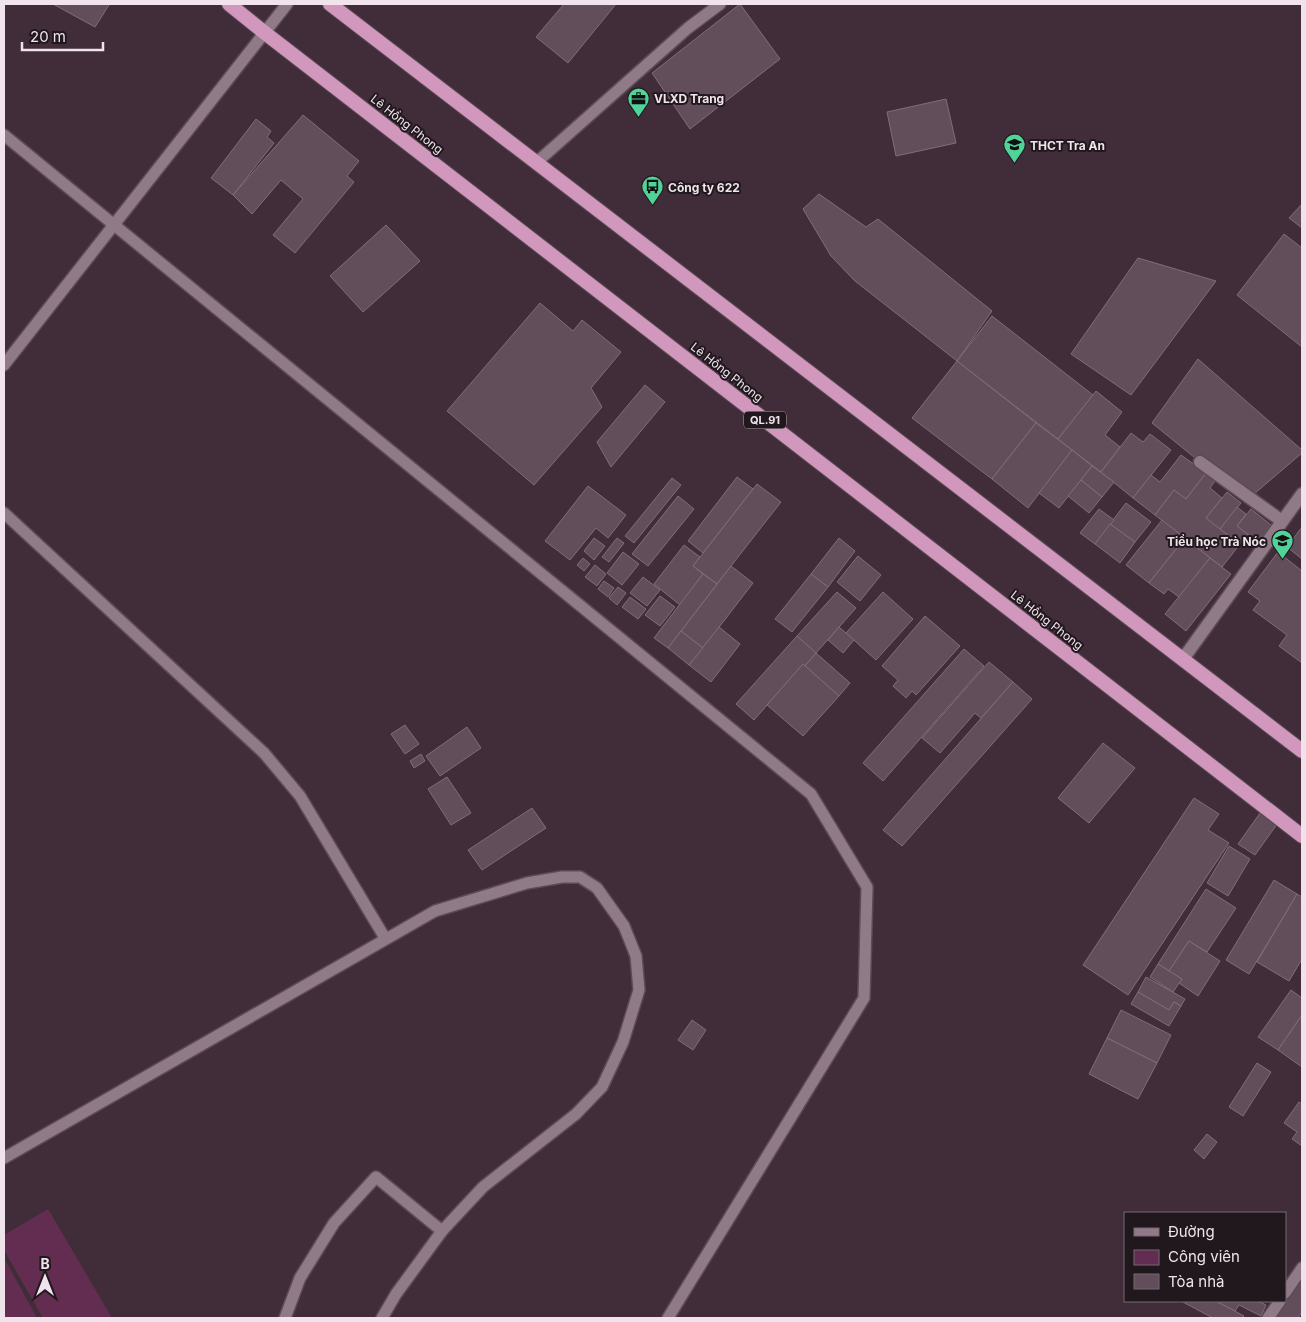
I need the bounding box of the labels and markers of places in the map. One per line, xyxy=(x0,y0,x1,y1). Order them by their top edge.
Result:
office icon: VLXD Trang xyxy=(626,86,650,117)
place label: VLXD Trang xyxy=(654,91,724,106)
school or university icon: THCT Tra An xyxy=(1002,133,1026,164)
place label: THCT Tra An xyxy=(1030,138,1105,153)
bus stop icon: Công ty 622 xyxy=(640,175,664,206)
place label: Công ty 622 xyxy=(668,180,740,195)
school or university icon: Tiểu học Trà Nóc xyxy=(1270,529,1294,560)
place label: Tiểu học Trà Nóc xyxy=(1167,534,1266,549)

